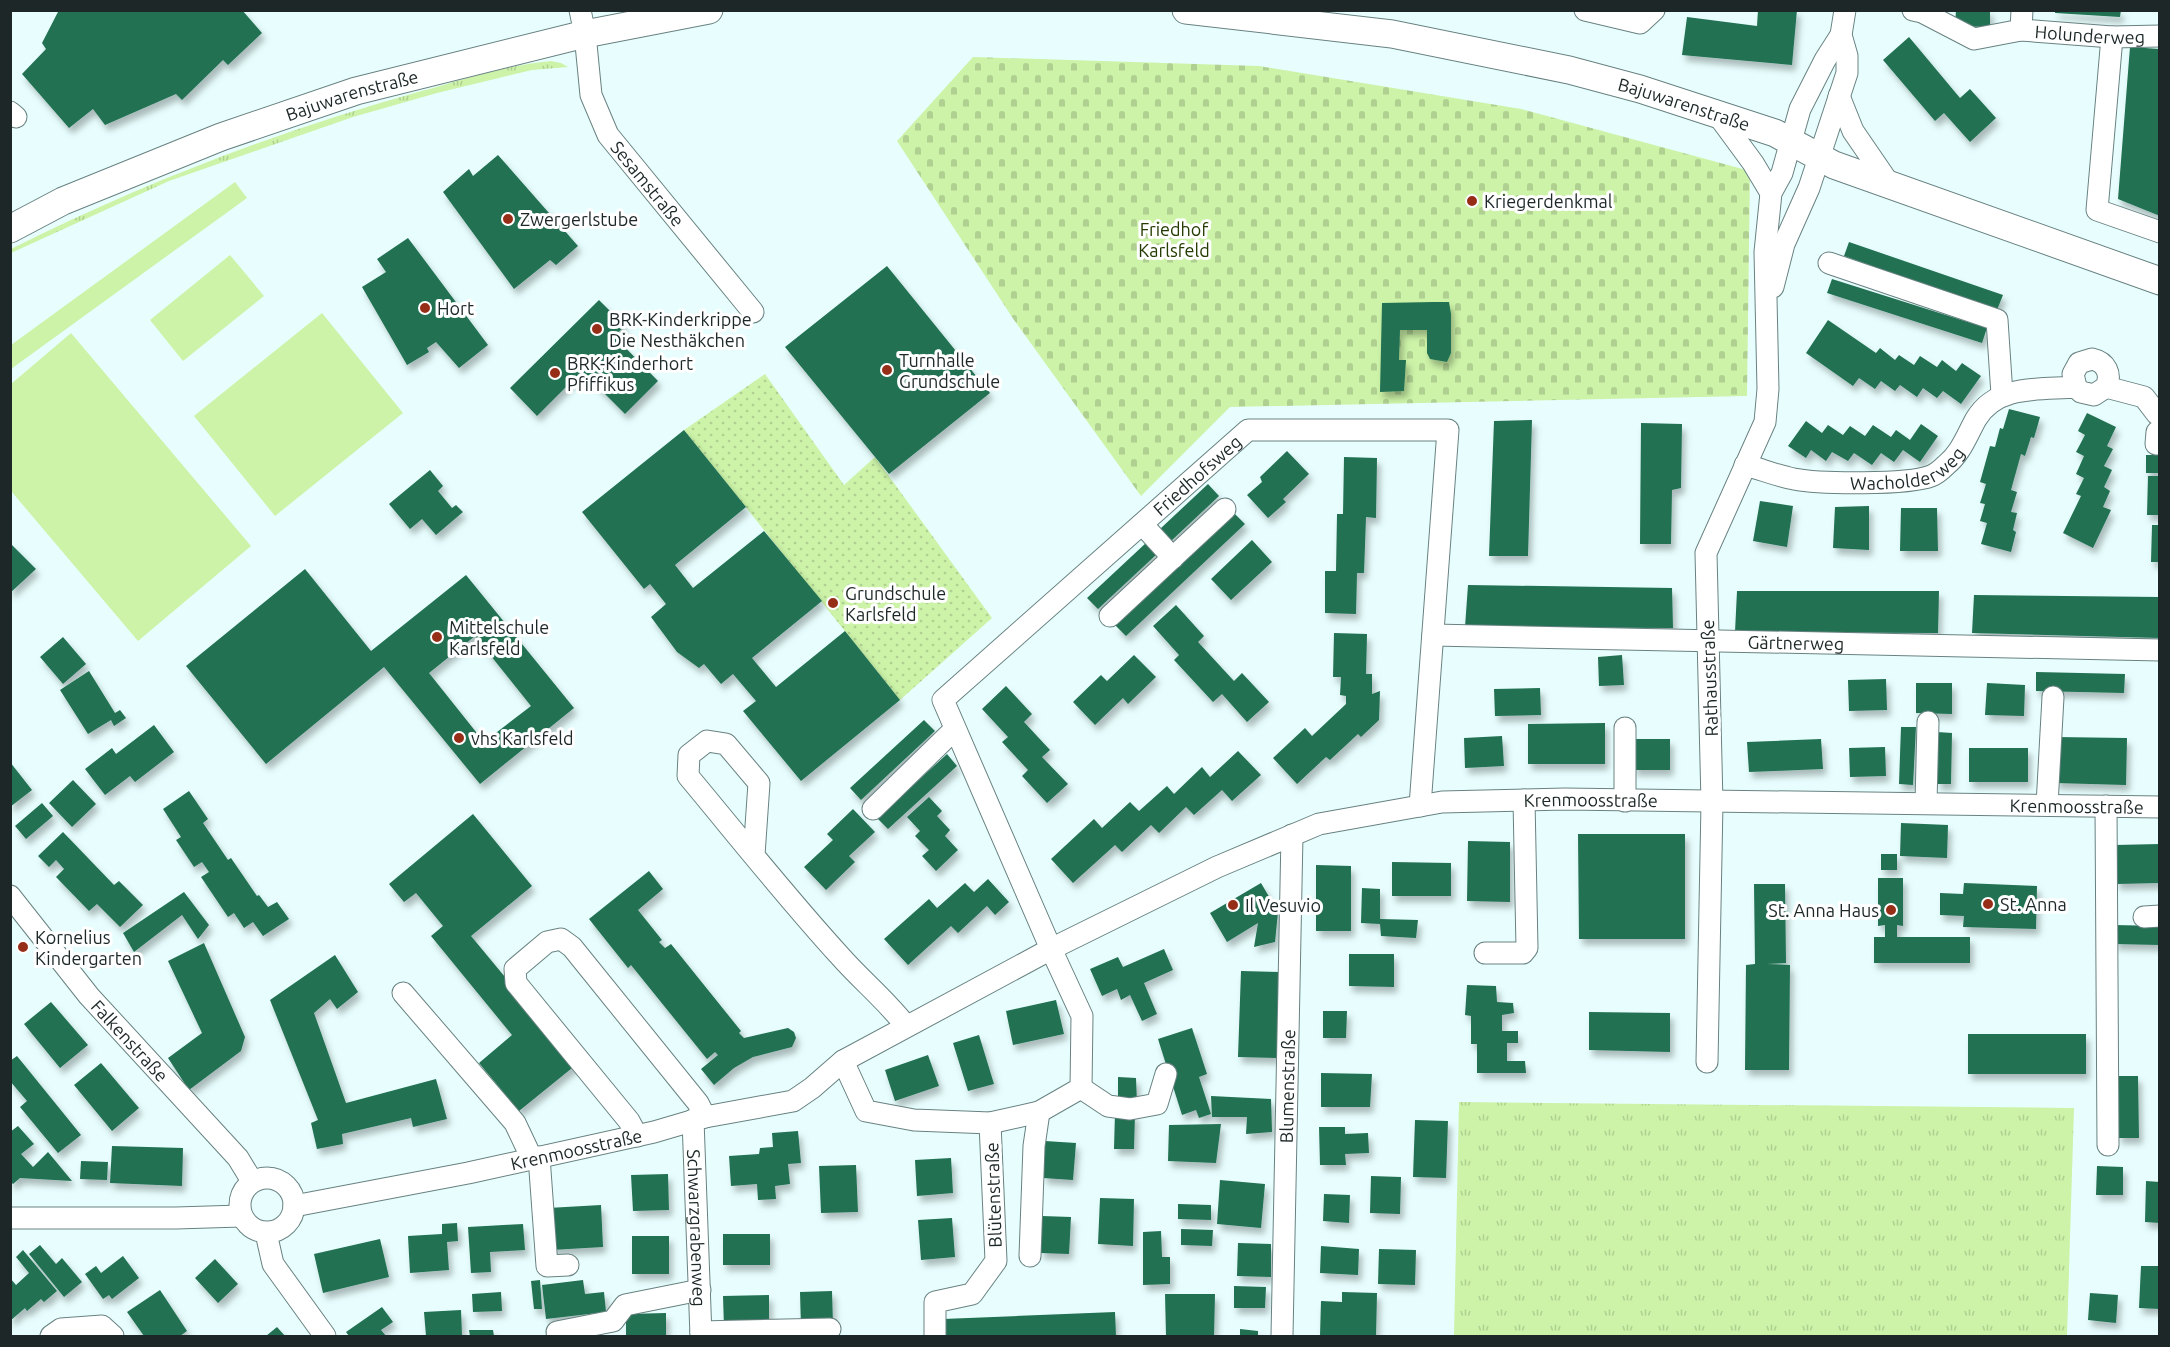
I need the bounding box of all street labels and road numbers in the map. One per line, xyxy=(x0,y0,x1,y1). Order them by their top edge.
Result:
street label: Holunderweg xyxy=(2034,21,2145,47)
street label: Bajuwarenstraße xyxy=(283,66,420,124)
street label: Bajuwarenstraße xyxy=(1616,74,1753,134)
street label: Sesamstraße xyxy=(607,137,688,230)
street label: Friedhofsweg xyxy=(1149,431,1245,519)
street label: Wacholderweg xyxy=(1850,443,1968,493)
street label: Rathausstraße xyxy=(1697,619,1721,737)
street label: Gärtnerweg xyxy=(1747,631,1845,653)
street label: Krenmoosstraße xyxy=(1523,789,1658,810)
street label: Krenmoosstraße xyxy=(2009,795,2144,817)
street label: Falkenstraße xyxy=(88,996,172,1085)
street label: Blumenstraße xyxy=(1276,1029,1298,1143)
street label: Krenmoosstraße xyxy=(509,1125,644,1173)
street label: Blütenstraße xyxy=(981,1142,1005,1248)
street label: Schwarzgrabenweg xyxy=(684,1149,710,1307)

